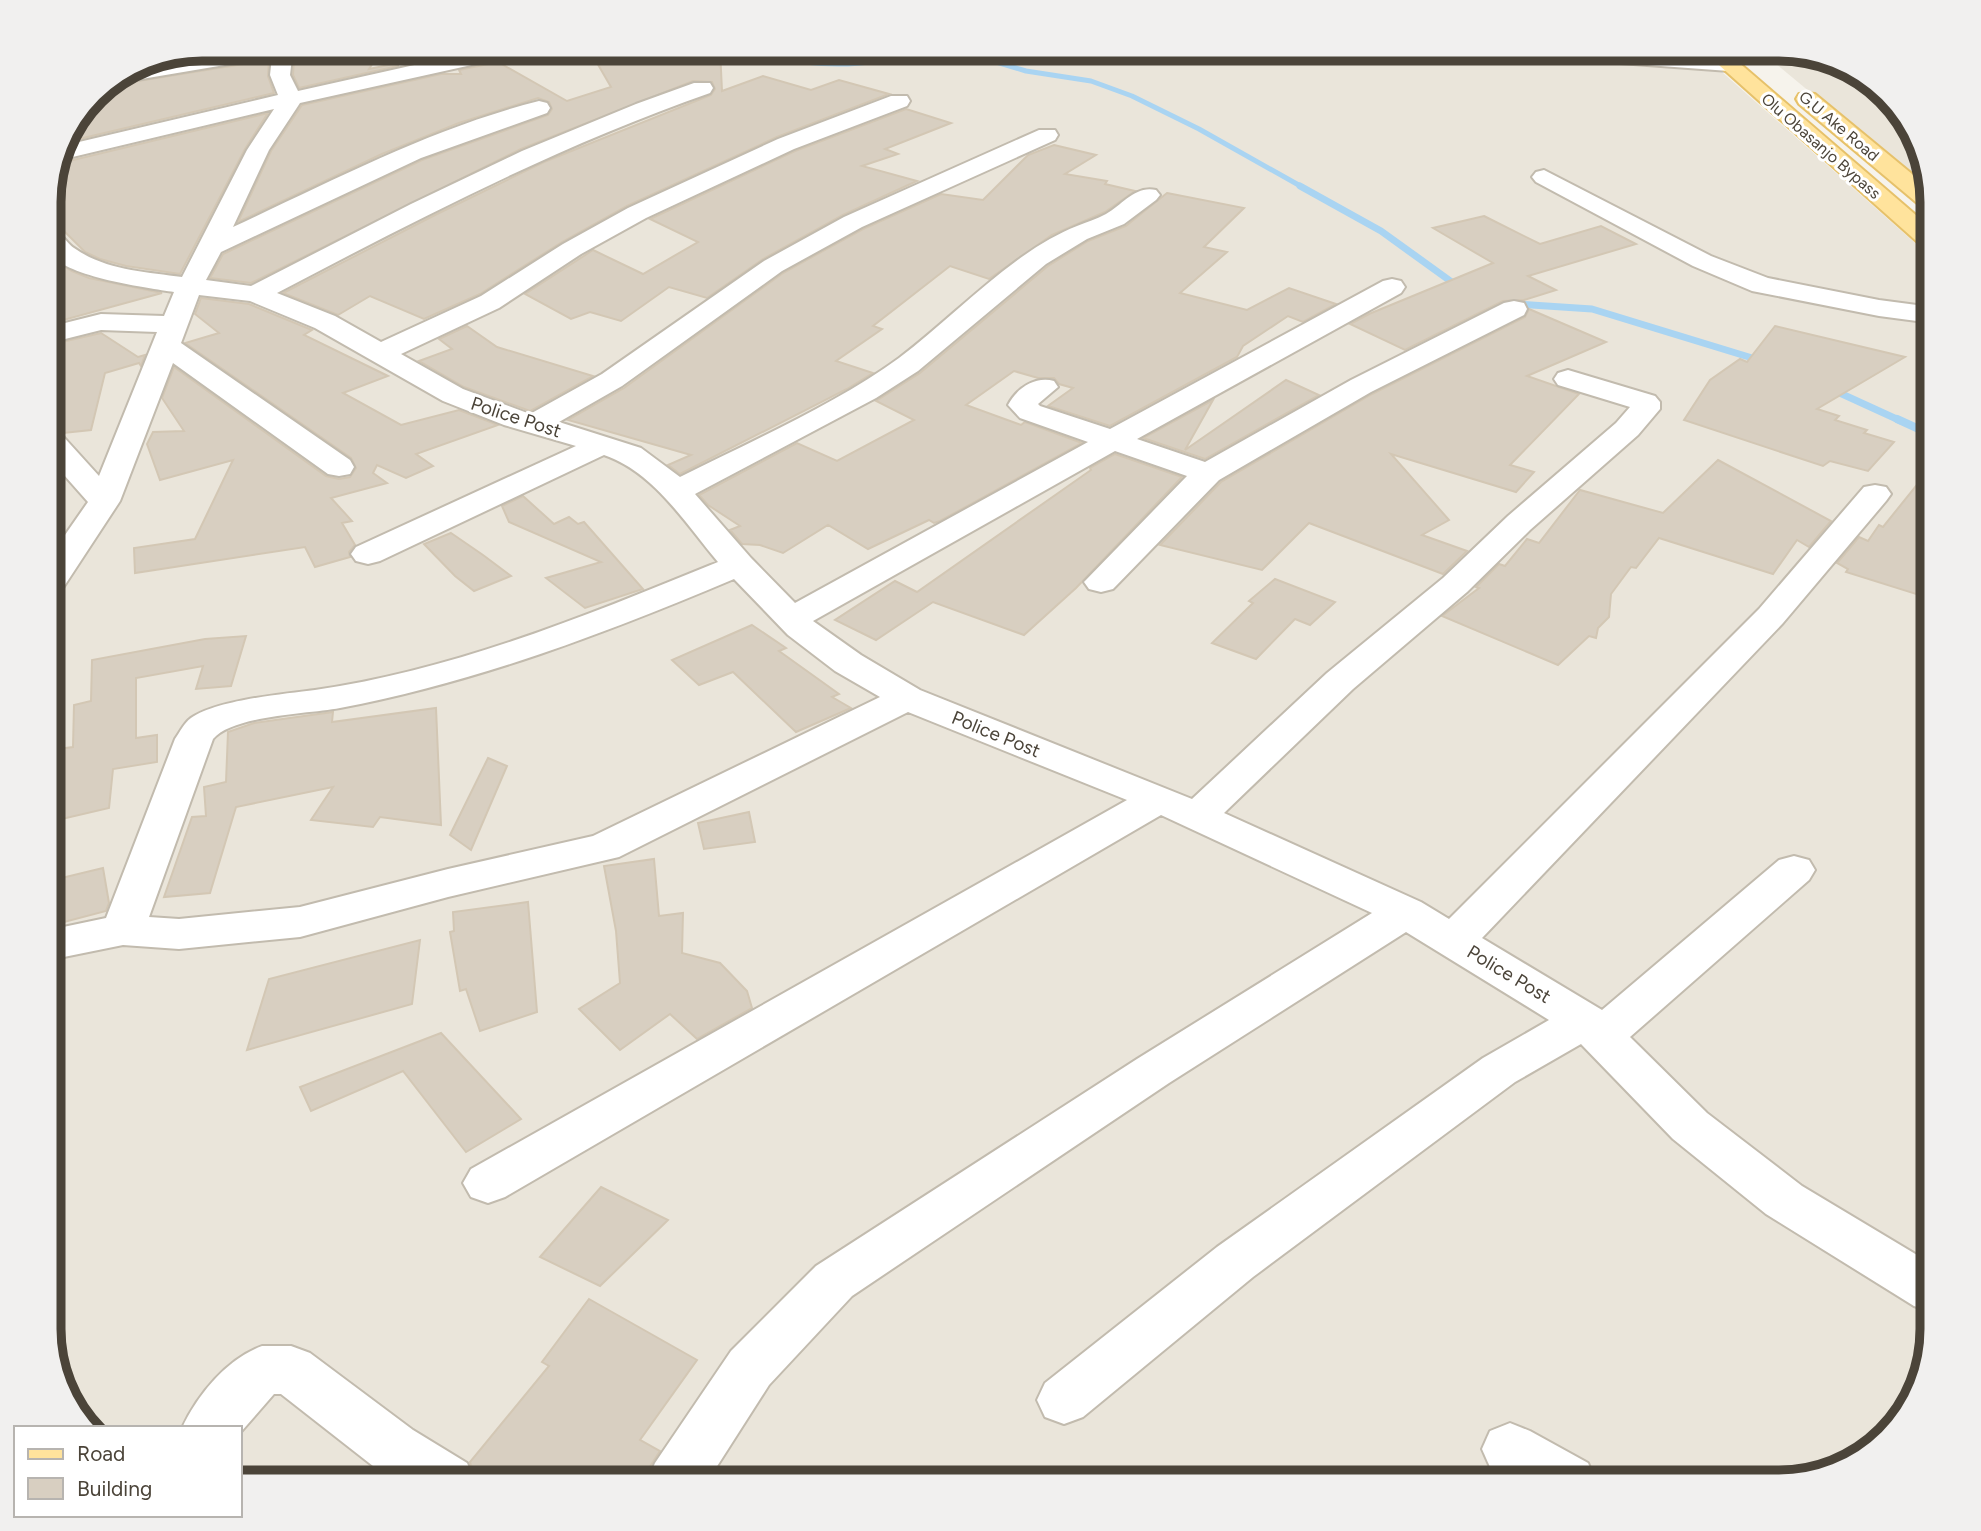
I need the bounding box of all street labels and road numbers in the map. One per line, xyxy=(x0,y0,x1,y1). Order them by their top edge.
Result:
street label: G.U Ake Road xyxy=(1795,87,1883,165)
street label: Olu Obasanjo Bypass xyxy=(1758,89,1884,203)
street label: Police Post xyxy=(468,392,564,442)
street label: Police Post xyxy=(948,706,1044,762)
street label: Police Post xyxy=(1463,940,1555,1008)

